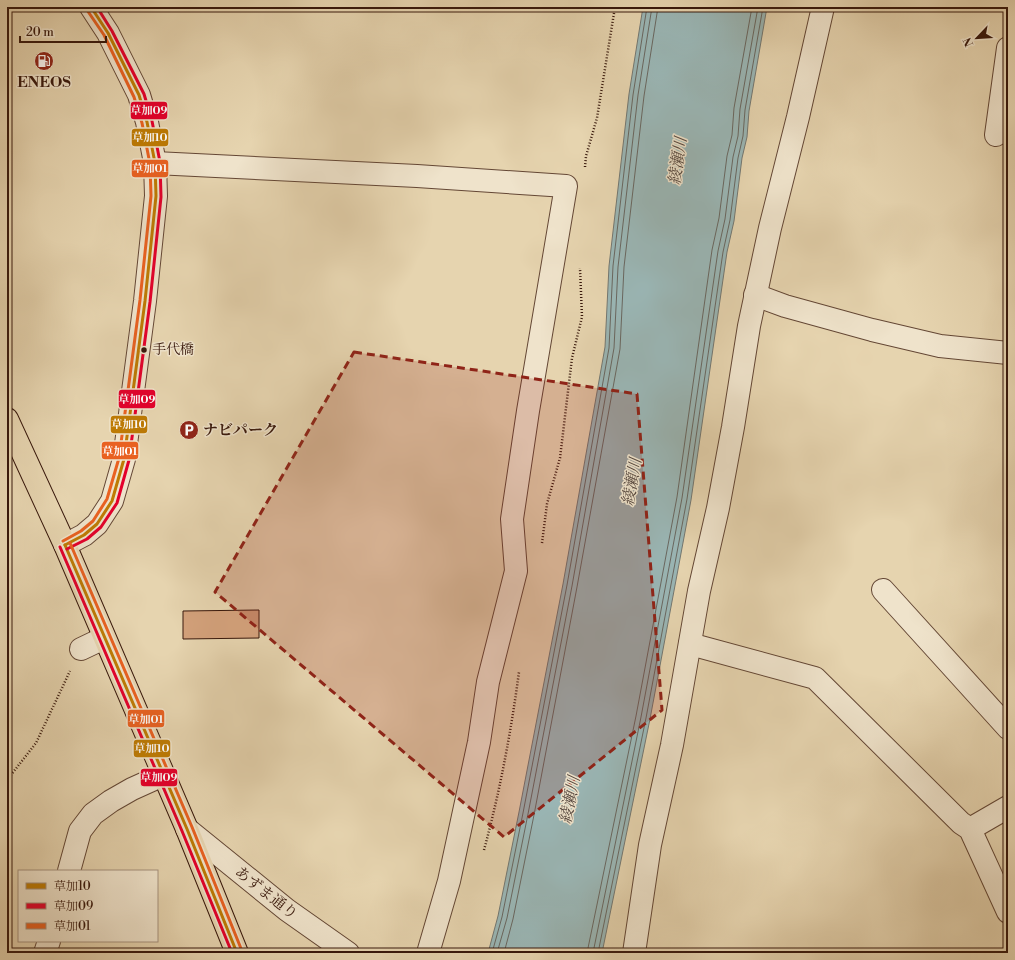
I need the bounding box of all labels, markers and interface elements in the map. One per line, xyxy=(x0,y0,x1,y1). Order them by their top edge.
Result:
scale bar xyxy=(20,18,106,44)
north arrow xyxy=(957,18,997,58)
text: 20 m xyxy=(26,25,54,40)
text: N xyxy=(961,35,977,49)
fuel station icon: ENEOS xyxy=(33,50,55,72)
place label: ENEOS xyxy=(17,73,71,92)
line badge: 草加09 xyxy=(130,101,168,120)
text: 草加09 xyxy=(131,104,168,118)
line badge: 草加10 xyxy=(131,128,169,147)
text: 草加10 xyxy=(133,131,167,145)
water label: 綾瀬川 xyxy=(665,134,692,186)
line badge: 草加01 xyxy=(131,159,169,178)
text: 草加01 xyxy=(133,162,168,176)
place label: 手代橋 xyxy=(152,341,194,359)
marker: 手代橋 xyxy=(139,345,149,355)
line badge: 草加09 xyxy=(118,389,156,409)
text: 草加09 xyxy=(119,393,156,407)
line badge: 草加10 xyxy=(110,415,148,434)
text: 草加10 xyxy=(112,418,146,432)
parking icon: ナビパーク xyxy=(178,419,200,441)
place label: ナビパーク xyxy=(203,421,278,440)
line badge: 草加01 xyxy=(101,441,139,460)
text: 草加01 xyxy=(103,445,138,459)
water label: 綾瀬川 xyxy=(618,455,646,507)
line badge: 草加01 xyxy=(127,709,165,728)
text: 草加01 xyxy=(129,713,164,727)
line badge: 草加10 xyxy=(133,739,171,758)
text: 草加10 xyxy=(135,742,169,756)
line badge: 草加09 xyxy=(140,768,178,787)
text: 草加09 xyxy=(141,771,178,785)
water label: 綾瀬川 xyxy=(556,773,585,825)
street label: あずま通り xyxy=(231,862,301,924)
legend xyxy=(18,870,158,942)
text: 草加10 xyxy=(54,879,91,894)
text: 草加09 xyxy=(54,899,93,914)
text: 草加01 xyxy=(54,919,92,934)

